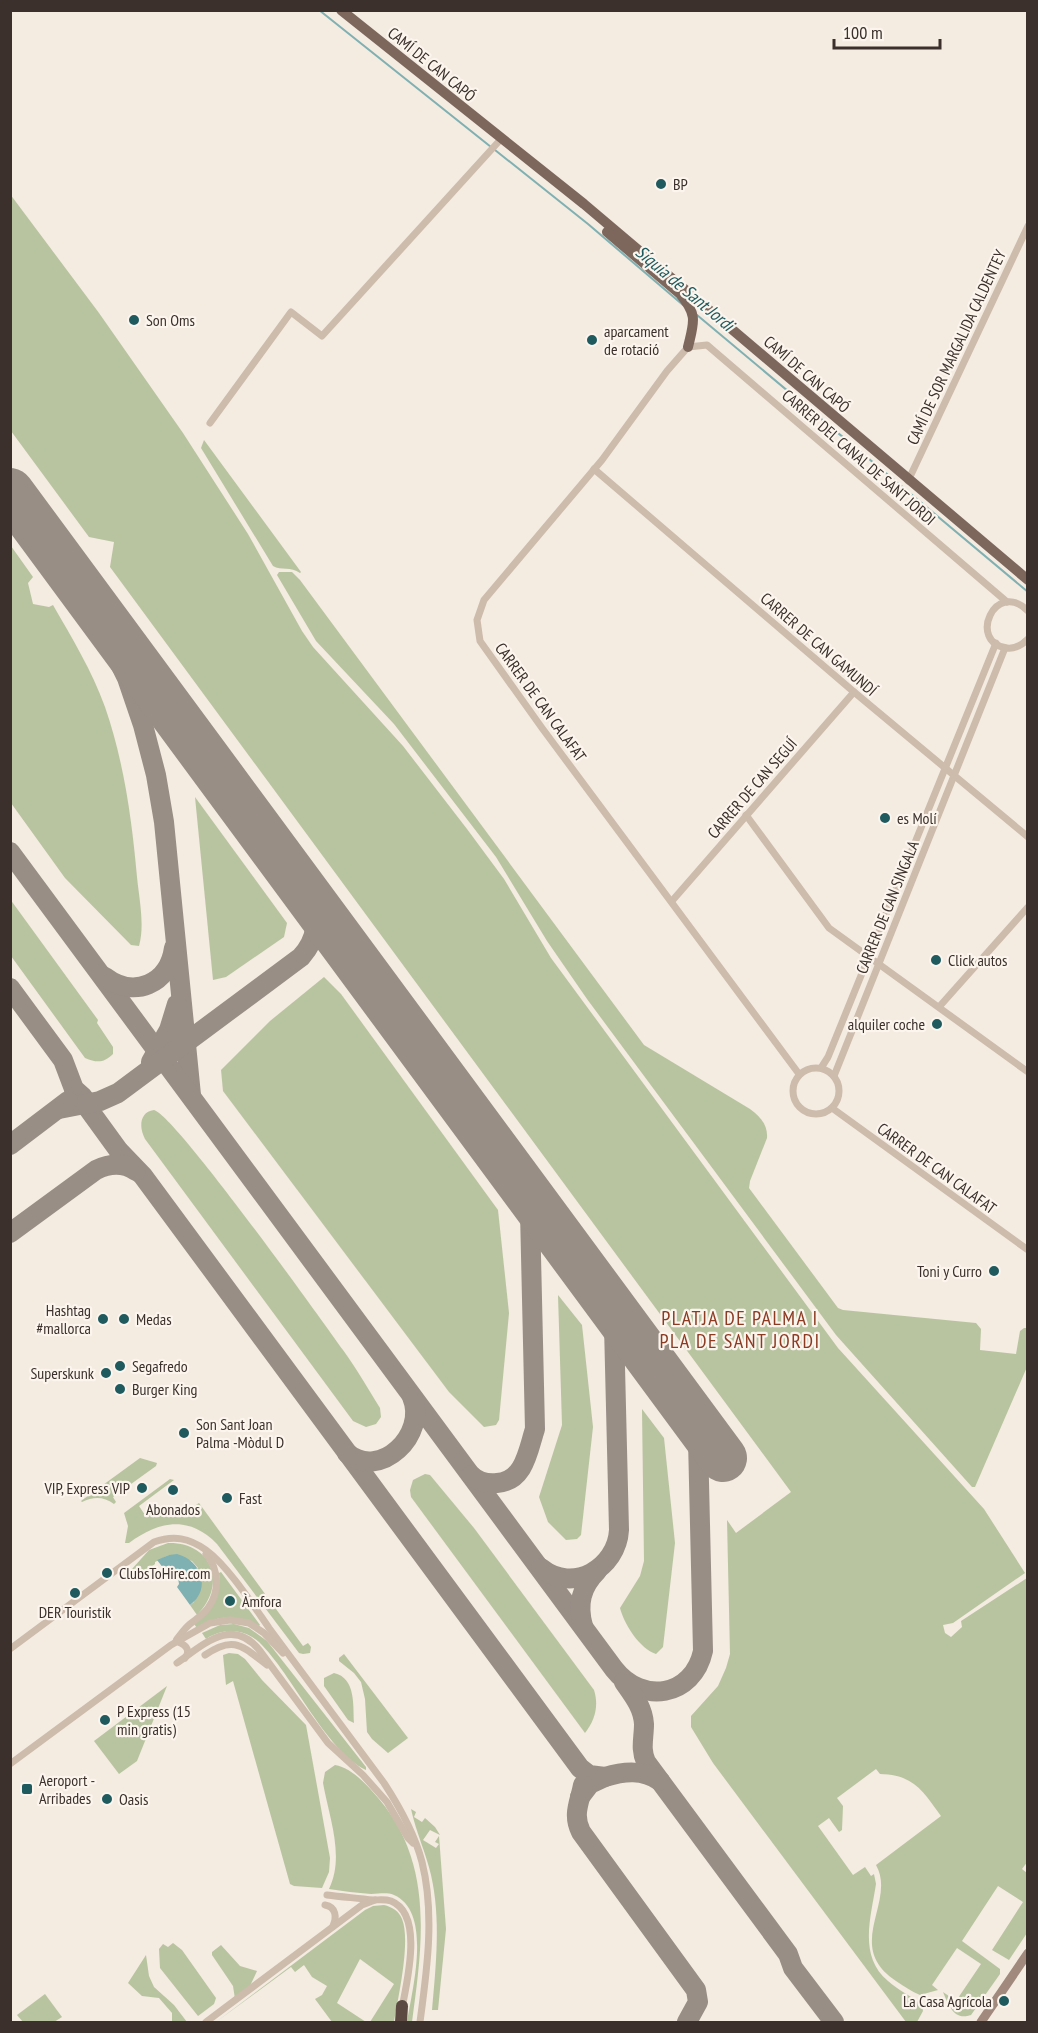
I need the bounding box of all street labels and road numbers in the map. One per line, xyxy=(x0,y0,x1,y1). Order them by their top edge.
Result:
street label: CAMÍ DE CAN CAPÓ xyxy=(384,22,480,106)
street label: CAMÍ DE SOR MARGALIDA CALDENTEY xyxy=(902,246,1010,448)
street label: CAMÍ DE CAN CAPÓ xyxy=(760,331,854,417)
street label: CARRER DEL CANAL DE SANT JORDI xyxy=(778,385,940,529)
street label: CARRER DE CAN GAMUNDÍ xyxy=(757,588,881,700)
street label: CARRER DE CAN CALAFAT xyxy=(491,639,591,765)
street label: CARRER DE CAN SEGUÍ xyxy=(703,733,801,842)
street label: CARRER DE CAN SINGALA xyxy=(851,837,923,977)
street label: CARRER DE CAN CALAFAT xyxy=(874,1118,1000,1218)

